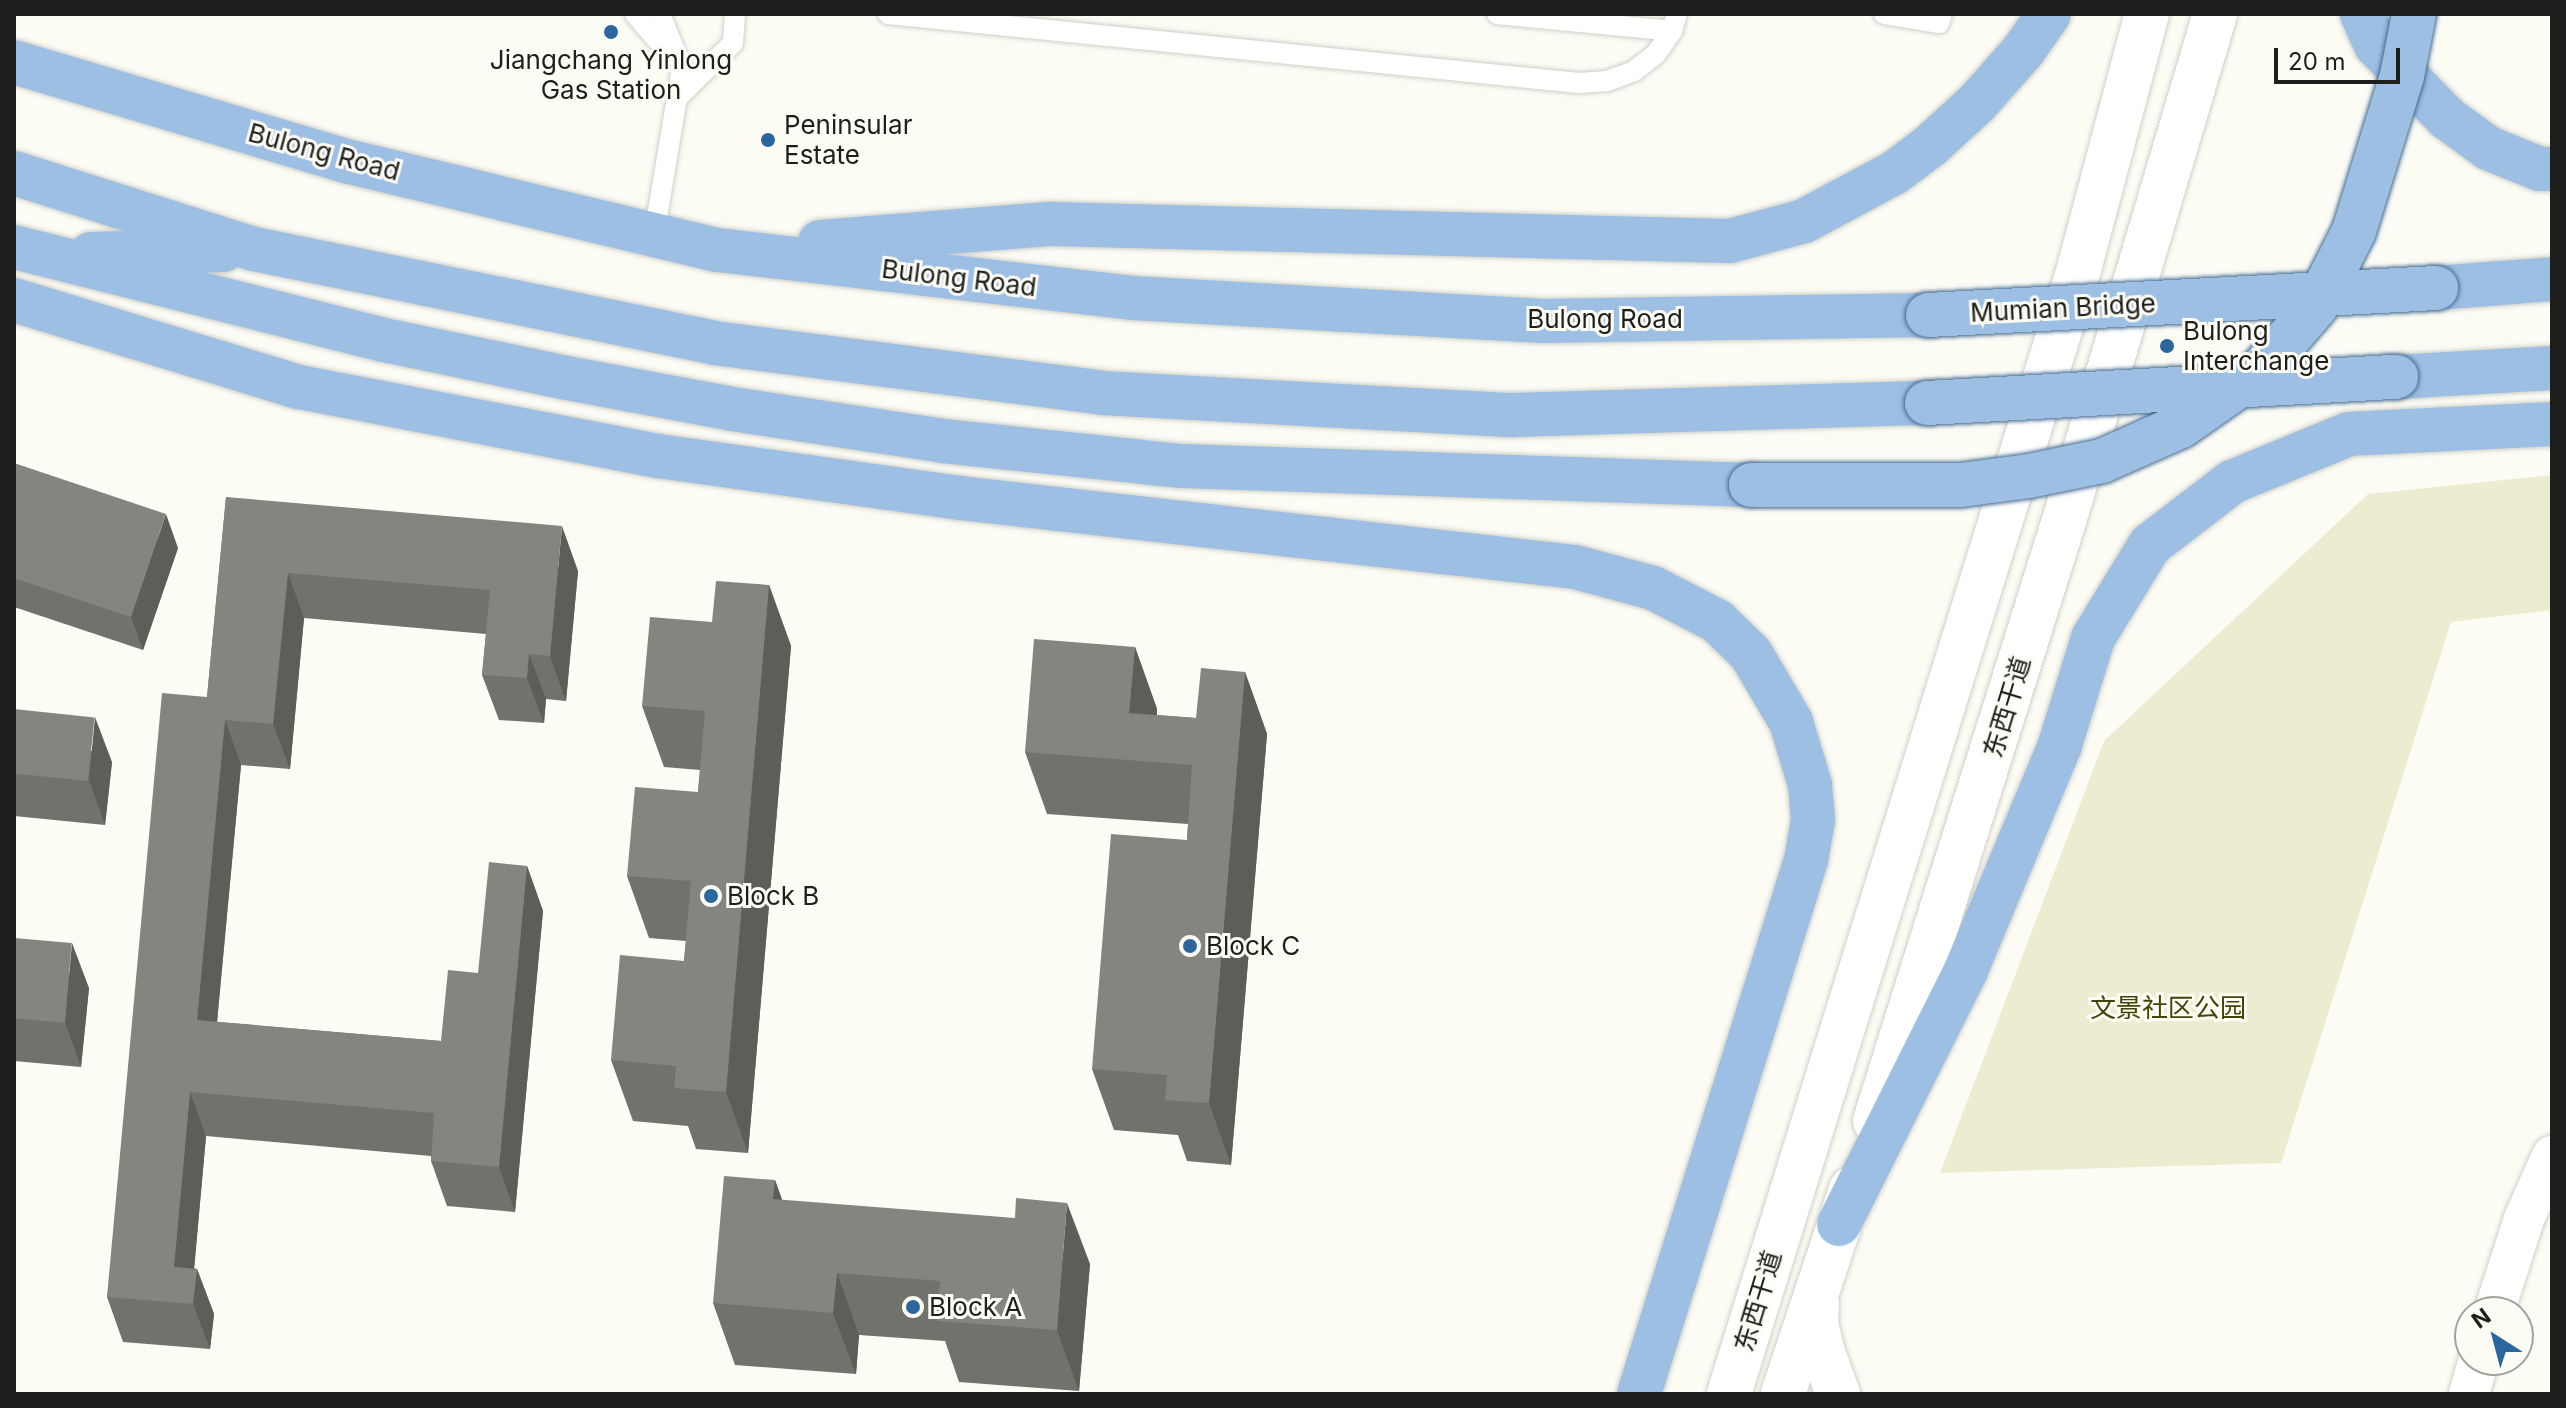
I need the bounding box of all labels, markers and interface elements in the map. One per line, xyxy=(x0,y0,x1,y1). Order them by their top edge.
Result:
marker: Jiangchang Yinlong Gas Station xyxy=(602,23,620,41)
scale bar xyxy=(2278,32,2404,82)
place label: Jiangchang Yinlong Gas Station xyxy=(490,44,732,106)
text: 20 m xyxy=(2288,47,2346,76)
place label: Peninsular Estate xyxy=(784,109,912,170)
street label: Bulong Road xyxy=(245,117,403,187)
marker: Peninsular Estate xyxy=(759,131,777,149)
street label: Bulong Road xyxy=(880,253,1038,303)
street label: Mumian Bridge xyxy=(1969,288,2157,328)
street label: Bulong Road xyxy=(1527,303,1683,335)
place label: Bulong Interchange xyxy=(2183,315,2329,376)
marker: Bulong Interchange xyxy=(2158,337,2176,355)
street label: 东西干道 xyxy=(1977,653,2037,761)
place label: Block B xyxy=(727,880,819,912)
marker: Block B xyxy=(702,887,720,905)
place label: Block C xyxy=(1206,930,1300,962)
marker: Block C xyxy=(1181,937,1199,955)
park label: 文景社区公园 xyxy=(2090,992,2246,1024)
street label: 东西干道 xyxy=(1728,1247,1788,1355)
place label: Block A xyxy=(929,1291,1022,1323)
north arrow xyxy=(2454,1296,2534,1376)
marker: Block A xyxy=(904,1298,922,1316)
text: N xyxy=(2467,1303,2495,1334)

